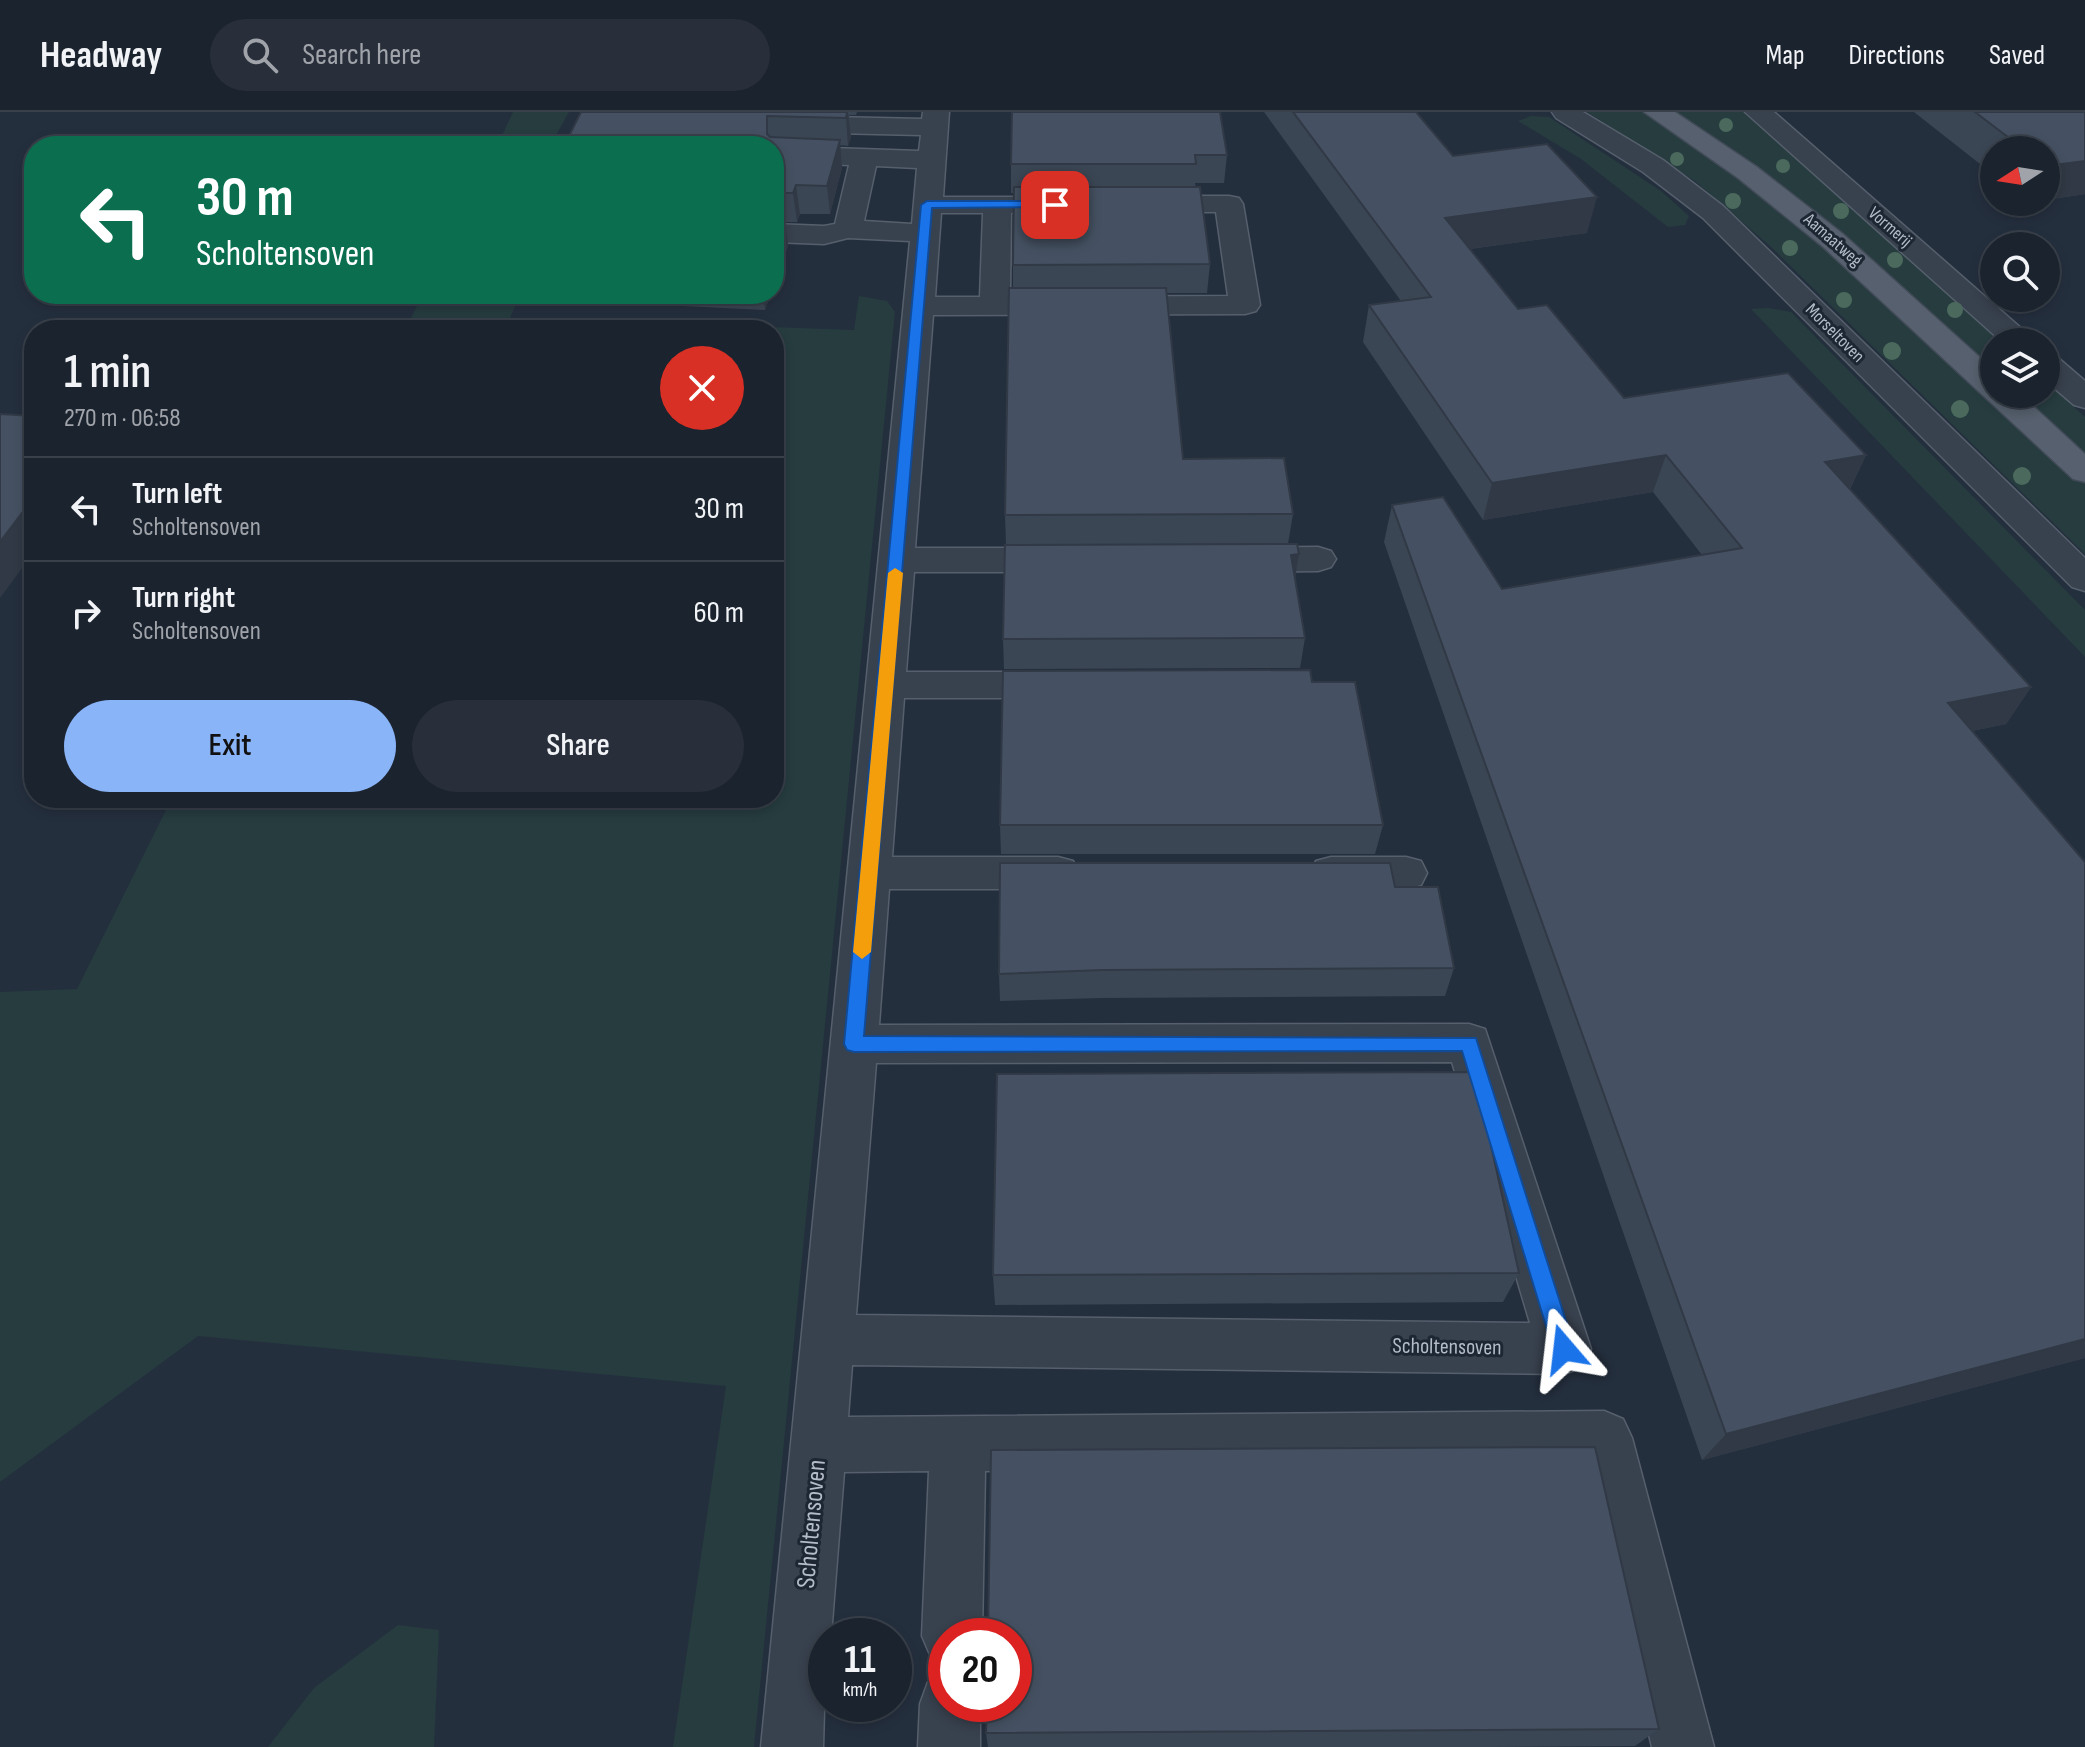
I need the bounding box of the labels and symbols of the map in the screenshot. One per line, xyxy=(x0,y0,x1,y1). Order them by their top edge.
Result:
north arrow xyxy=(1980,136,2060,216)
pin xyxy=(1021,171,1089,239)
street label: Vormerij xyxy=(1864,202,1916,252)
street label: Aamaatweg xyxy=(1799,208,1866,271)
street label: Morseltoven xyxy=(1801,299,1869,367)
position arrow xyxy=(1522,1307,1606,1391)
street label: Scholtensoven xyxy=(1392,1333,1502,1361)
street label: Scholtensoven xyxy=(791,1458,833,1590)
speed limit sign: 20 xyxy=(928,1618,1032,1722)

